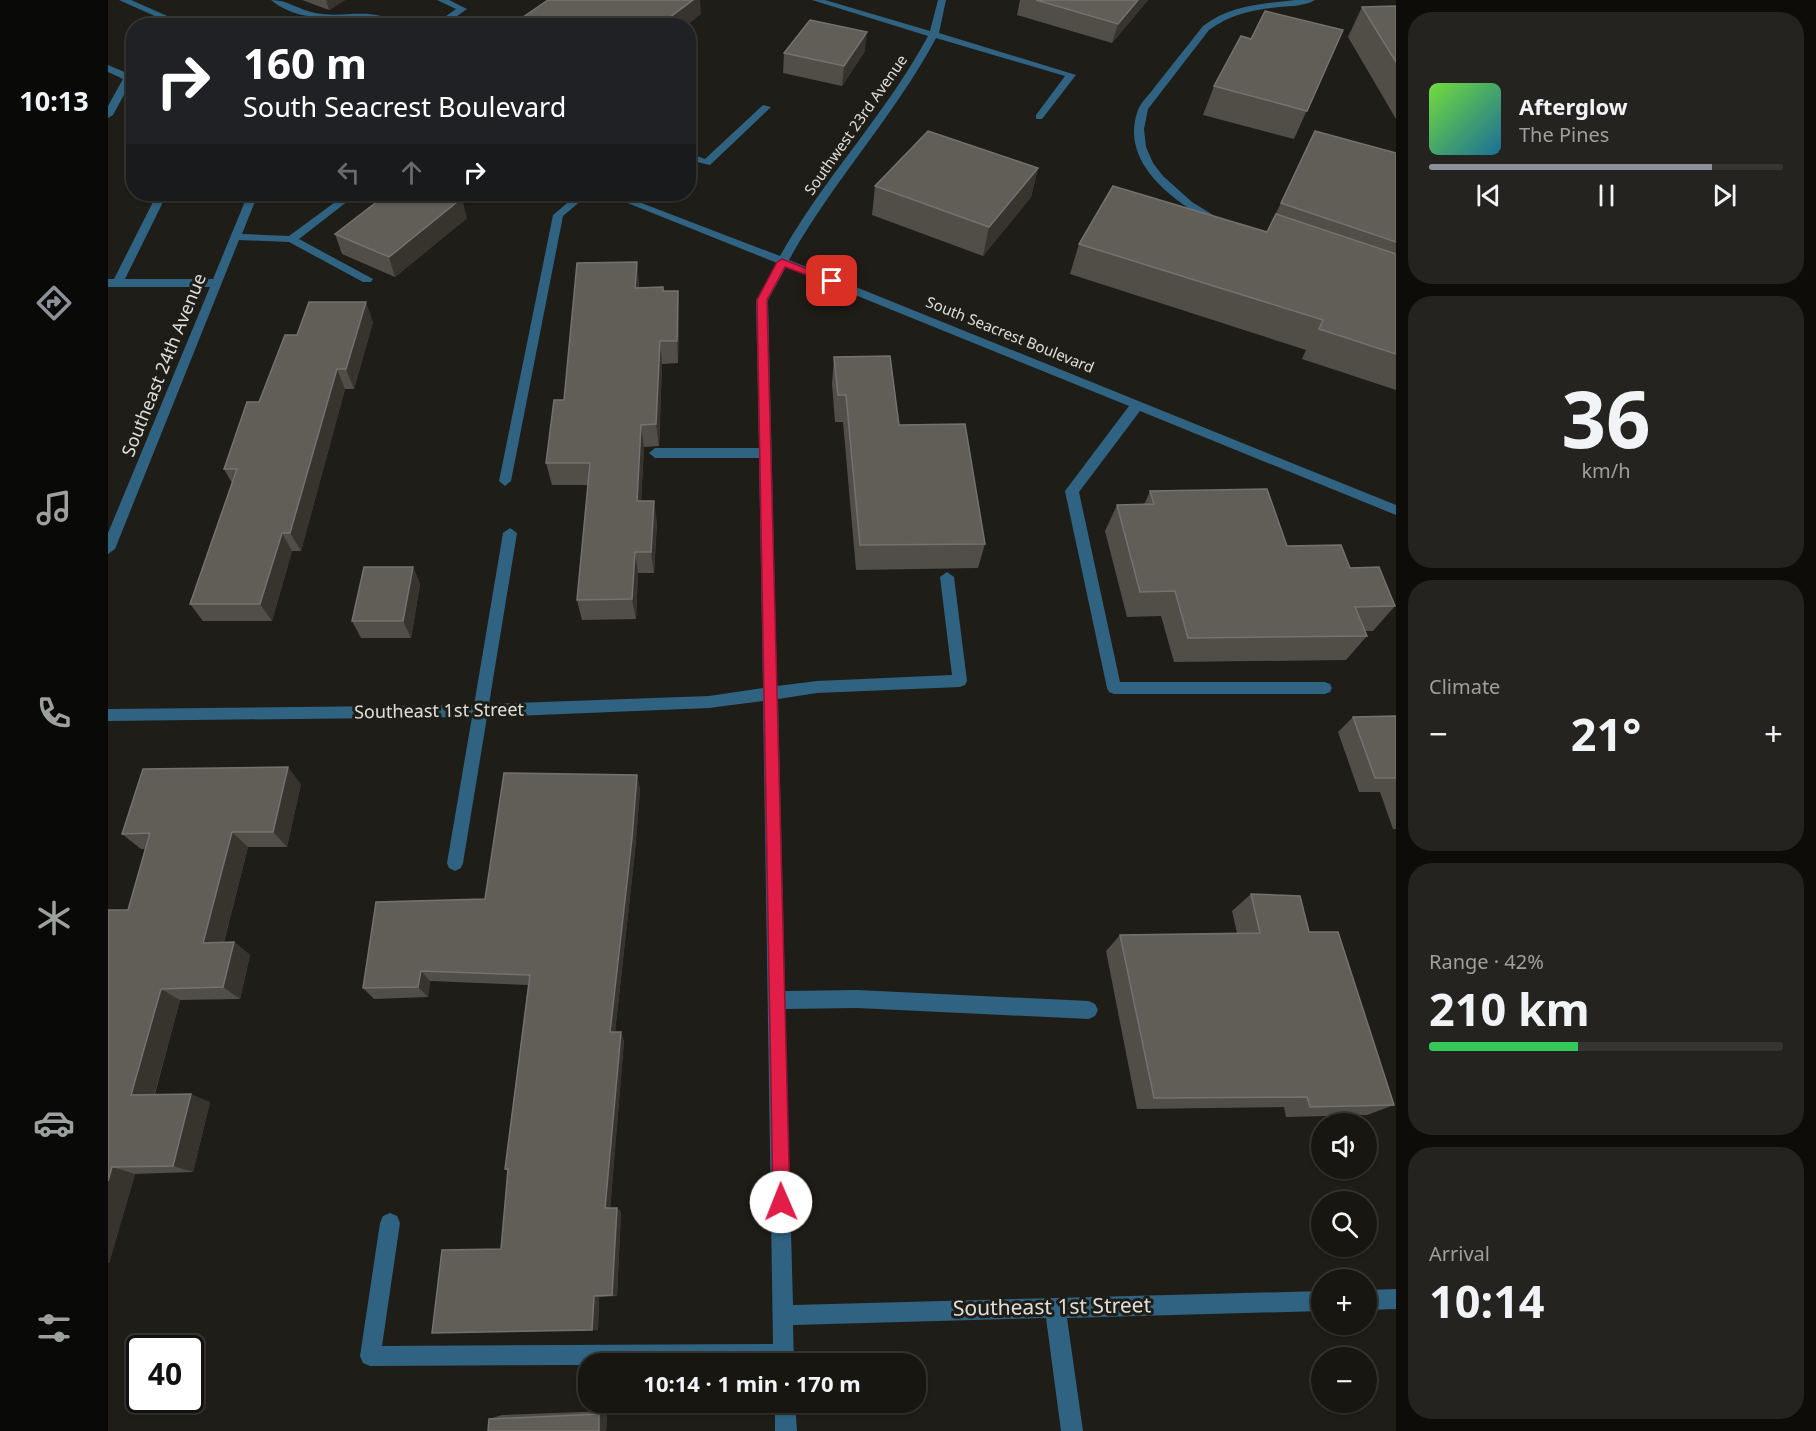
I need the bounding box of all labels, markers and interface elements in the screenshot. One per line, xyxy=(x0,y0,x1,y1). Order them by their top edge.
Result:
text: 160 m xyxy=(243,34,367,91)
icon: right xyxy=(144,42,222,120)
street label: Southwest 23rd Avenue xyxy=(799,50,911,199)
text: 10:13 xyxy=(19,82,89,119)
text: South Seacrest Boulevard xyxy=(243,88,566,125)
text: Afterglow xyxy=(1519,91,1628,121)
text: The Pines xyxy=(1519,121,1609,148)
icon: left xyxy=(332,156,365,189)
icon: ahead xyxy=(395,156,428,189)
icon: right xyxy=(458,156,491,189)
icon: previous xyxy=(1472,179,1505,212)
icon: pause xyxy=(1590,179,1623,212)
icon: next xyxy=(1708,179,1741,212)
pin xyxy=(806,255,857,306)
icon: arrive xyxy=(815,264,848,297)
street label: Southeast 24th Avenue xyxy=(115,269,211,460)
icon: directions xyxy=(33,282,75,324)
street label: South Seacrest Boulevard xyxy=(923,291,1097,377)
text: 36 xyxy=(1561,365,1651,471)
text: km/h xyxy=(1581,457,1631,484)
icon: music xyxy=(33,487,75,529)
text: Climate xyxy=(1429,673,1500,700)
icon: phone xyxy=(33,692,75,734)
street label: Southeast 1st Street xyxy=(354,697,525,723)
text: 21° xyxy=(1571,703,1641,764)
text: − xyxy=(1429,711,1448,756)
text: + xyxy=(1764,711,1783,756)
icon: climate xyxy=(33,897,75,939)
text: Range · 42% xyxy=(1429,948,1544,975)
text: 210 km xyxy=(1429,978,1590,1039)
icon: car xyxy=(33,1102,75,1144)
map controls xyxy=(1311,1113,1377,1413)
button: sound xyxy=(1311,1113,1377,1179)
position arrow xyxy=(749,1170,813,1234)
button: search xyxy=(1311,1191,1377,1257)
text: Arrival xyxy=(1429,1240,1490,1267)
button: + xyxy=(1311,1269,1377,1335)
text: 10:14 xyxy=(1429,1270,1545,1331)
street label: Southeast 1st Street xyxy=(953,1290,1152,1322)
icon: filters xyxy=(33,1307,75,1349)
speed limit sign: 40 xyxy=(126,1335,204,1413)
button: − xyxy=(1311,1347,1377,1413)
text: 10:14 · 1 min · 170 m xyxy=(643,1368,861,1398)

